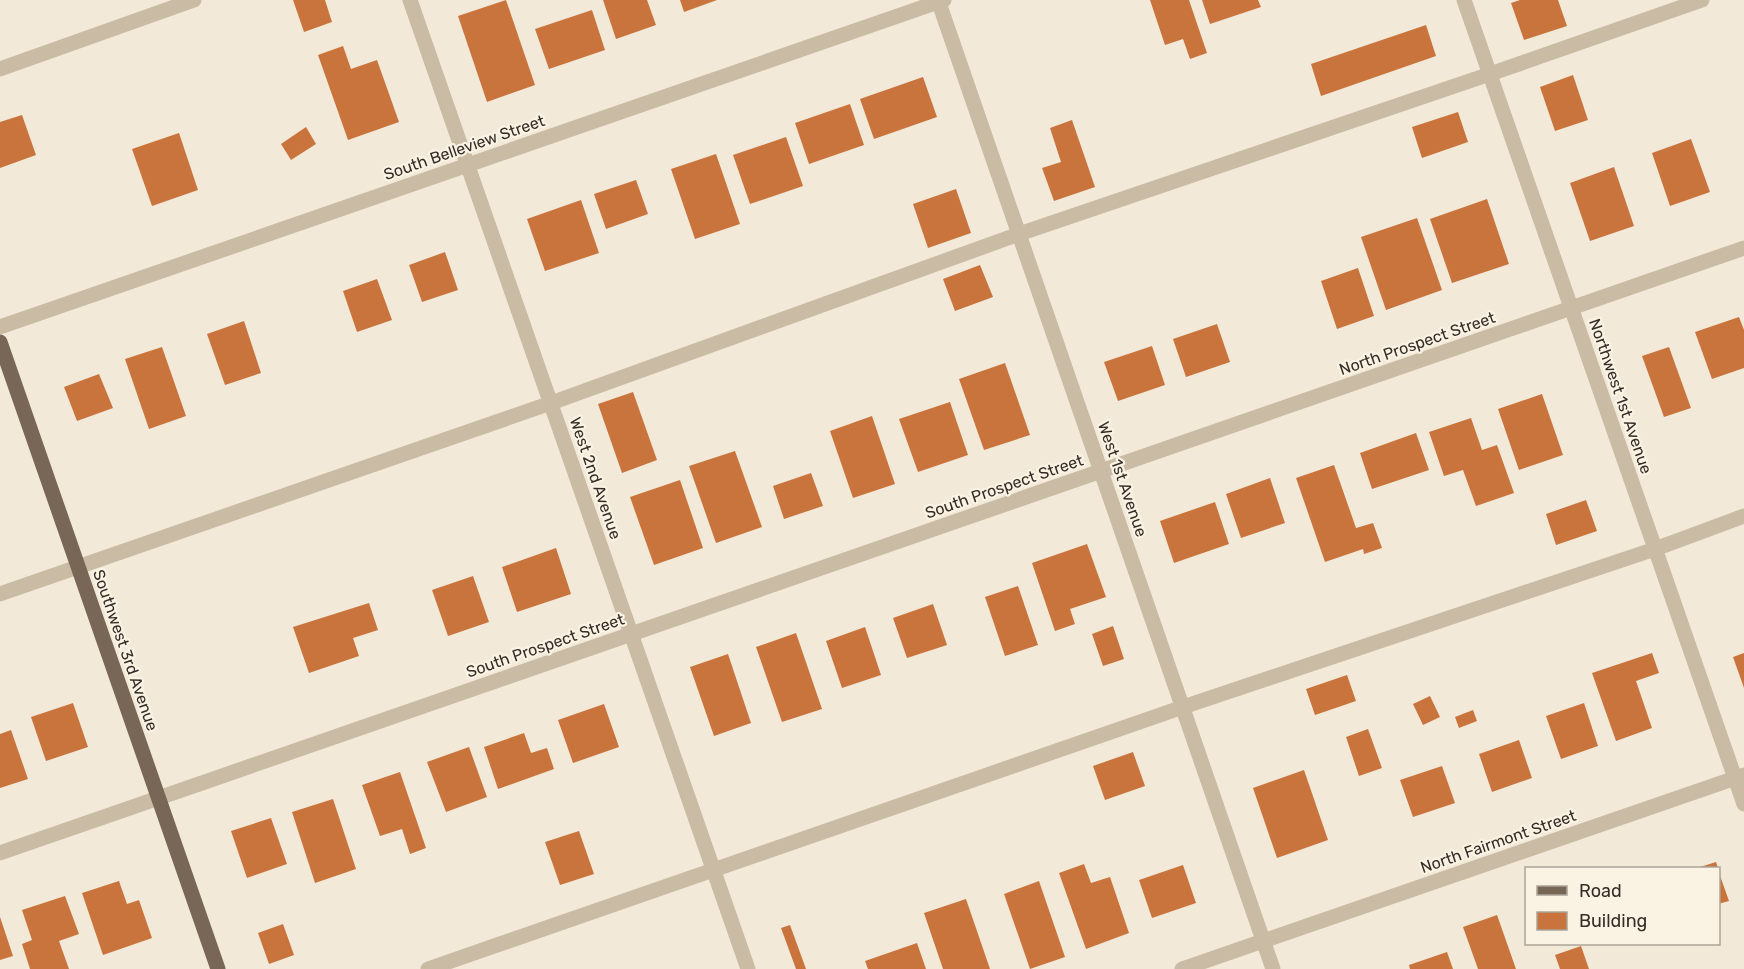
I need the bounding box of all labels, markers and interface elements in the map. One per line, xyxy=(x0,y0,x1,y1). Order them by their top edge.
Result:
street label: South Belleview Street xyxy=(381,111,547,184)
street label: North Prospect Street xyxy=(1337,308,1498,379)
street label: Northwest 1st Avenue xyxy=(1585,316,1656,476)
street label: West 2nd Avenue xyxy=(566,415,625,542)
street label: West 1st Avenue xyxy=(1094,419,1151,539)
street label: South Prospect Street xyxy=(923,450,1086,522)
street label: Southwest 3rd Avenue xyxy=(89,567,162,733)
street label: South Prospect Street xyxy=(464,609,627,681)
street label: North Fairmont Street xyxy=(1418,806,1579,877)
legend xyxy=(1525,867,1720,945)
text: Road xyxy=(1579,880,1622,902)
text: Building xyxy=(1579,910,1647,932)

